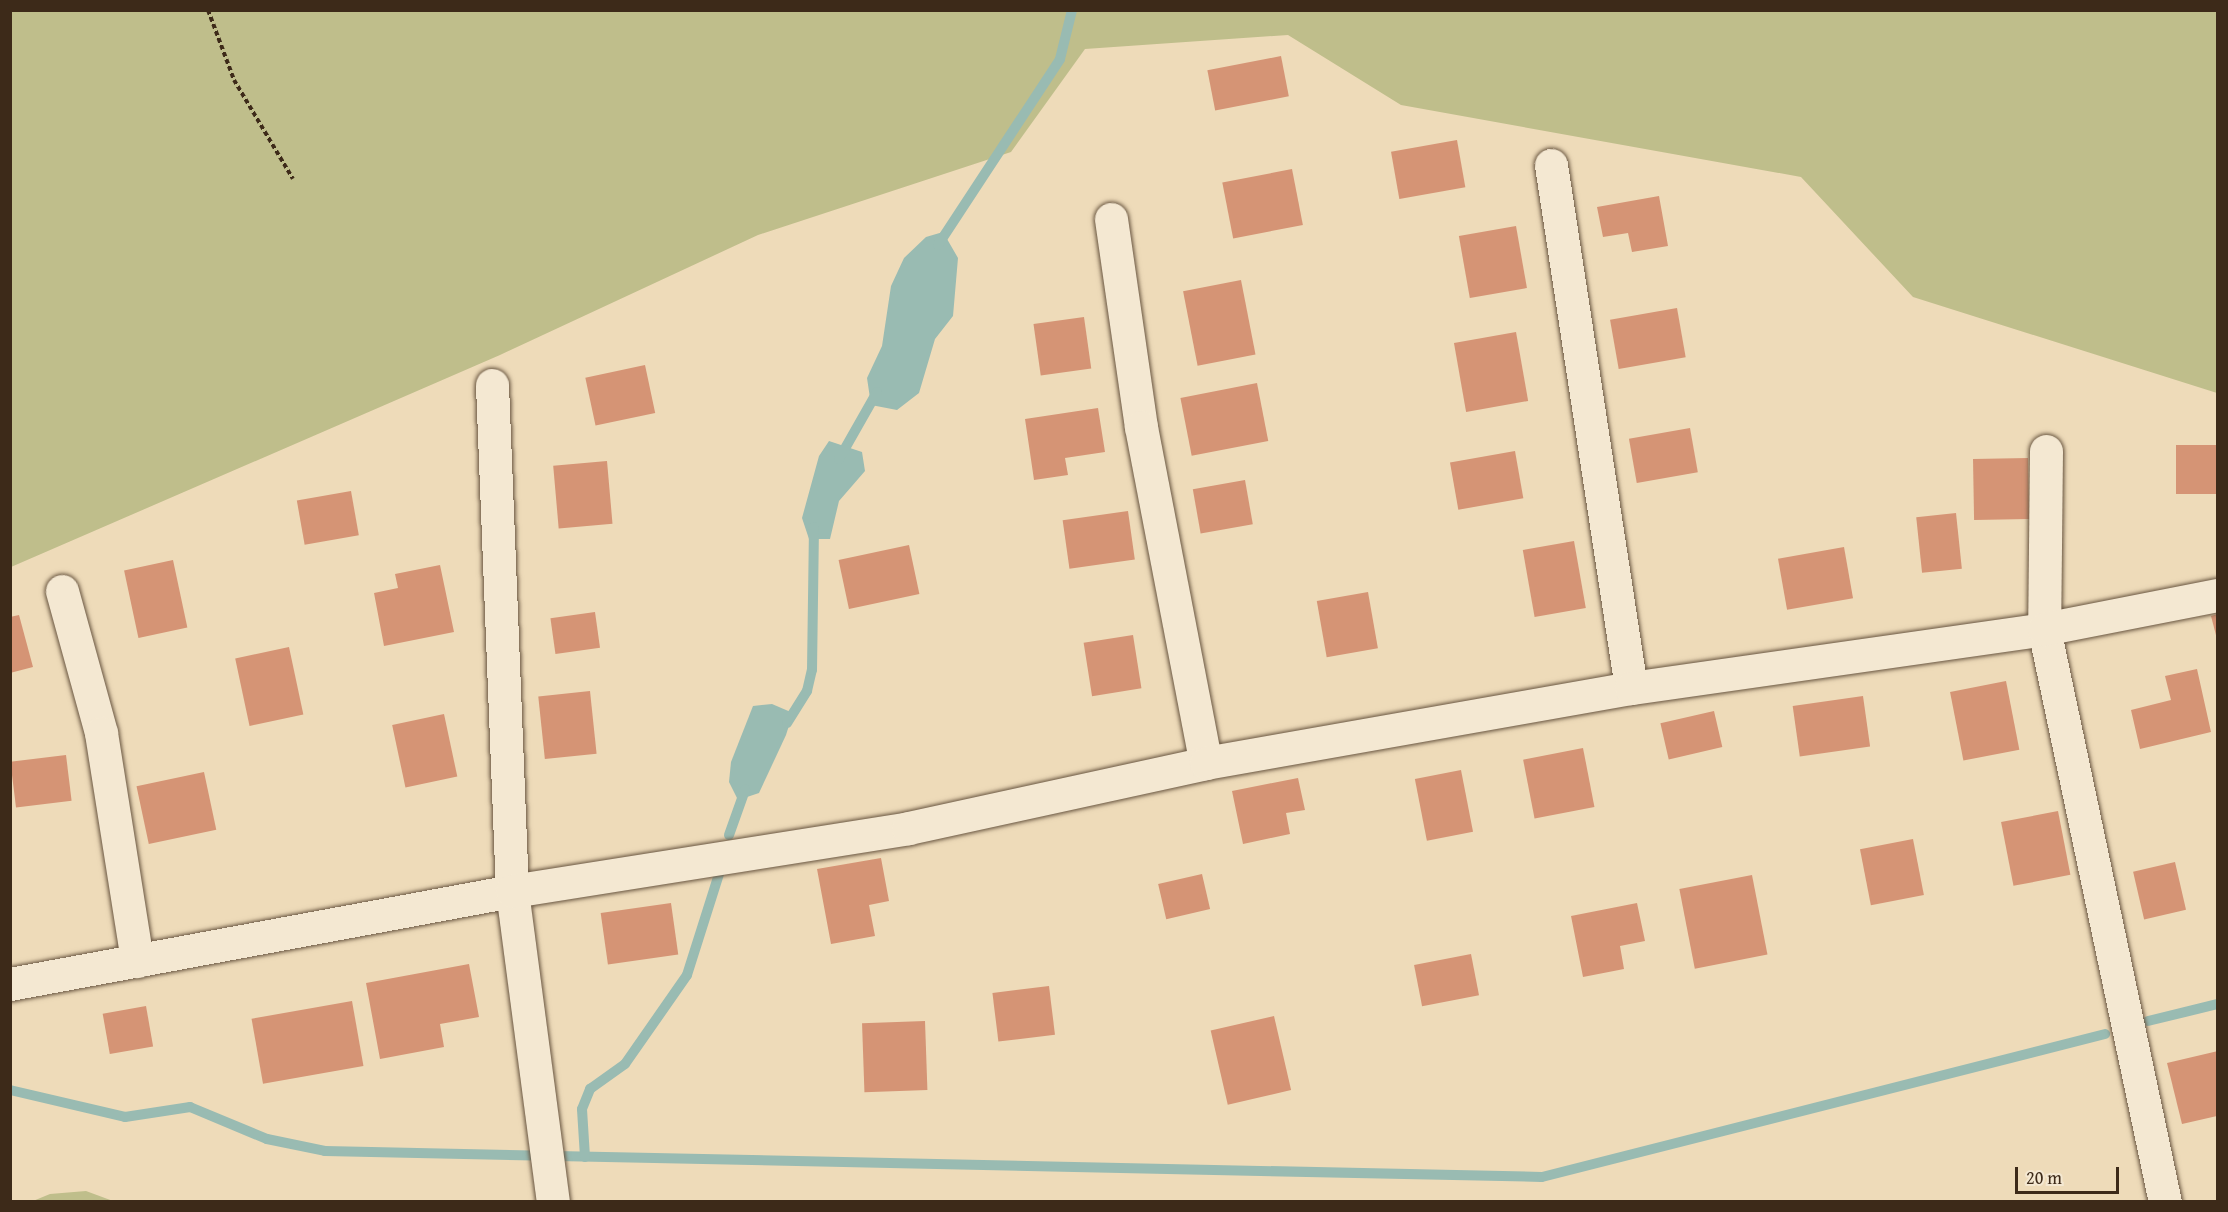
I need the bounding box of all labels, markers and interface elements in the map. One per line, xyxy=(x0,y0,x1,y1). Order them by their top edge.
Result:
scale bar xyxy=(2018,1155,2122,1193)
text: 20 m xyxy=(2026,1164,2062,1191)

